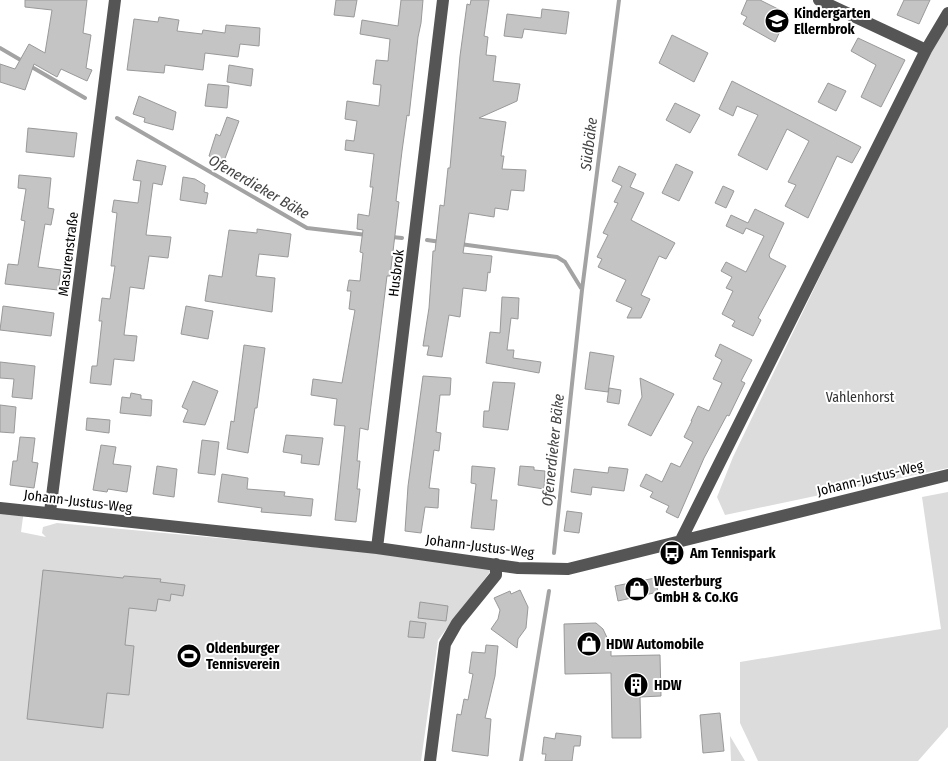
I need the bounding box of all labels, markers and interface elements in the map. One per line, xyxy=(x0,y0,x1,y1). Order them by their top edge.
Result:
place label: Kindergarten Ellernbrok xyxy=(794,5,871,38)
school or university icon: Kindergarten Ellernbrok xyxy=(764,8,790,34)
water label: Südbäke xyxy=(577,116,601,173)
water label: Ofenerdieker Bäke xyxy=(206,151,312,223)
street label: Masurenstraße xyxy=(55,211,82,297)
street label: Husbrok xyxy=(385,248,408,298)
park label: Vahlenhorst xyxy=(826,389,895,406)
water label: Ofenerdieker Bäke xyxy=(538,393,568,507)
street label: Johann-Justus-Weg xyxy=(815,457,926,500)
street label: Johann-Justus-Weg xyxy=(23,486,134,517)
street label: Johann-Justus-Weg xyxy=(425,531,536,562)
bus stop icon: Am Tennispark xyxy=(659,540,685,566)
place label: Am Tennispark xyxy=(689,545,776,562)
place label: Westerburg GmbH & Co.KG xyxy=(654,573,738,606)
shop icon: Westerburg GmbH & Co.KG xyxy=(624,576,650,602)
shop icon: HDW Automobile xyxy=(576,631,602,657)
place label: HDW Automobile xyxy=(606,636,704,653)
place label: Oldenburger Tennisverein xyxy=(206,640,280,673)
sports icon: Oldenburger Tennisverein xyxy=(176,643,202,669)
building icon: HDW xyxy=(623,672,649,698)
place label: HDW xyxy=(654,677,682,694)

